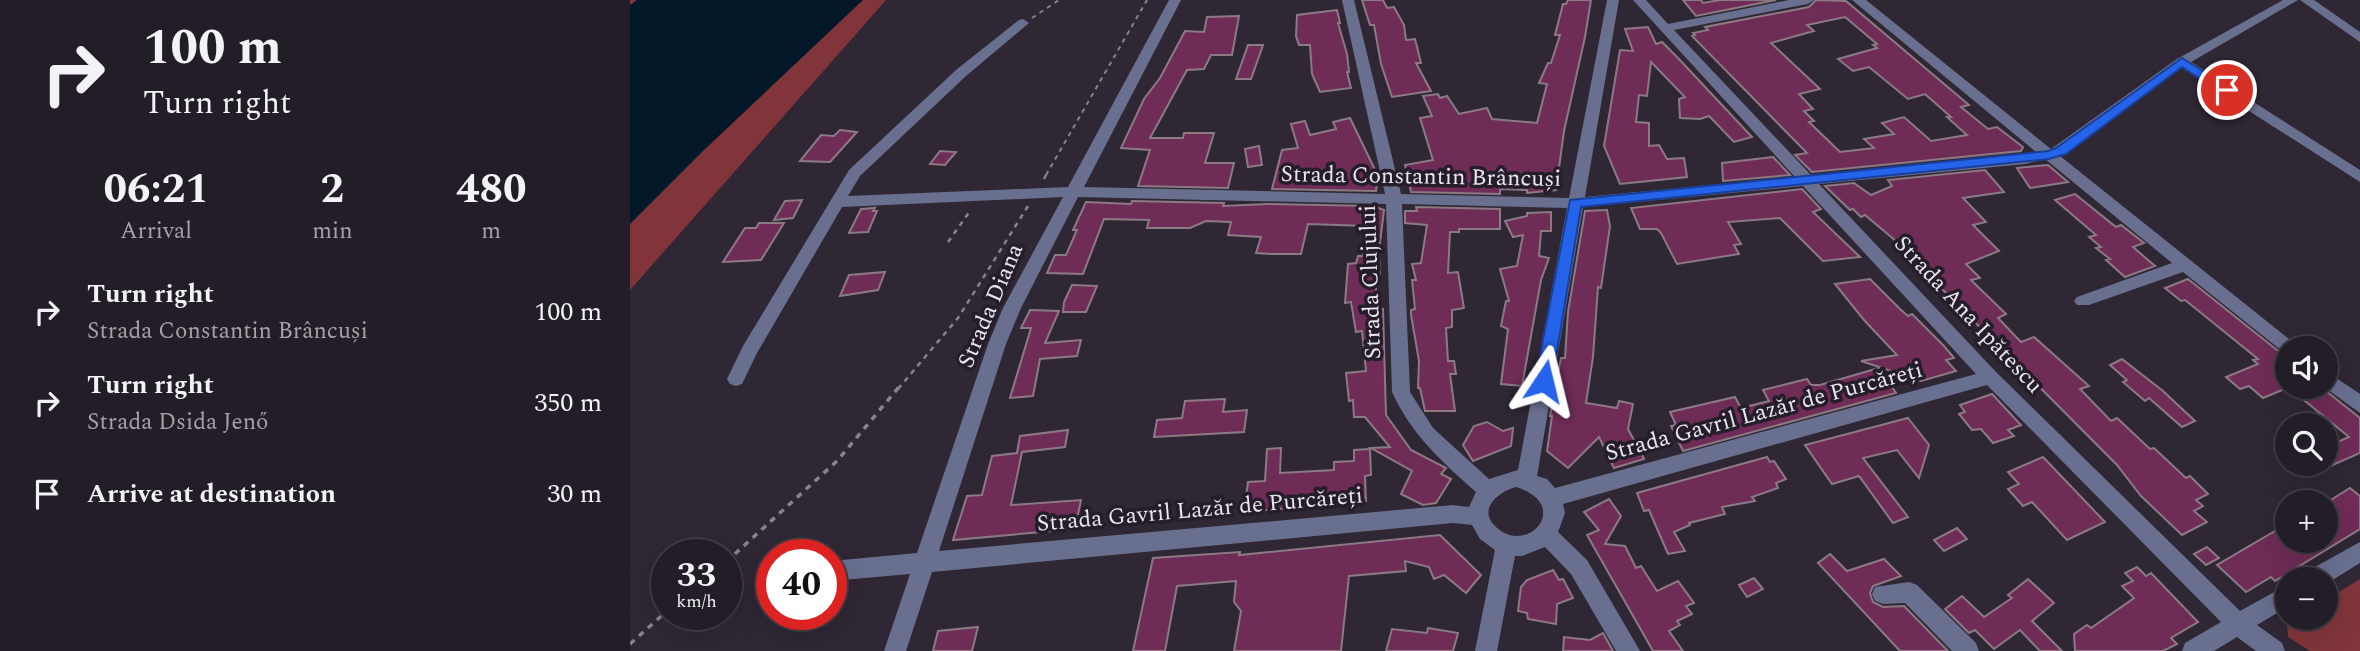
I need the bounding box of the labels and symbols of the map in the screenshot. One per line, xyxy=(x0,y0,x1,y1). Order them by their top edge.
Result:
pin xyxy=(2197,60,2257,120)
street label: Strada Constantin Brâncuși xyxy=(1280,157,1562,197)
street label: Strada Clujului xyxy=(1351,204,1391,360)
street label: Strada Ana Ipătescu xyxy=(1885,228,2051,402)
street label: Strada Diana xyxy=(949,238,1033,374)
position arrow xyxy=(1507,344,1581,418)
street label: Strada Gavril Lazăr de Purcăreți xyxy=(1601,353,1927,471)
street label: Strada Gavril Lazăr de Purcăreți xyxy=(1036,478,1364,542)
speed limit sign: 40 xyxy=(756,539,847,630)

